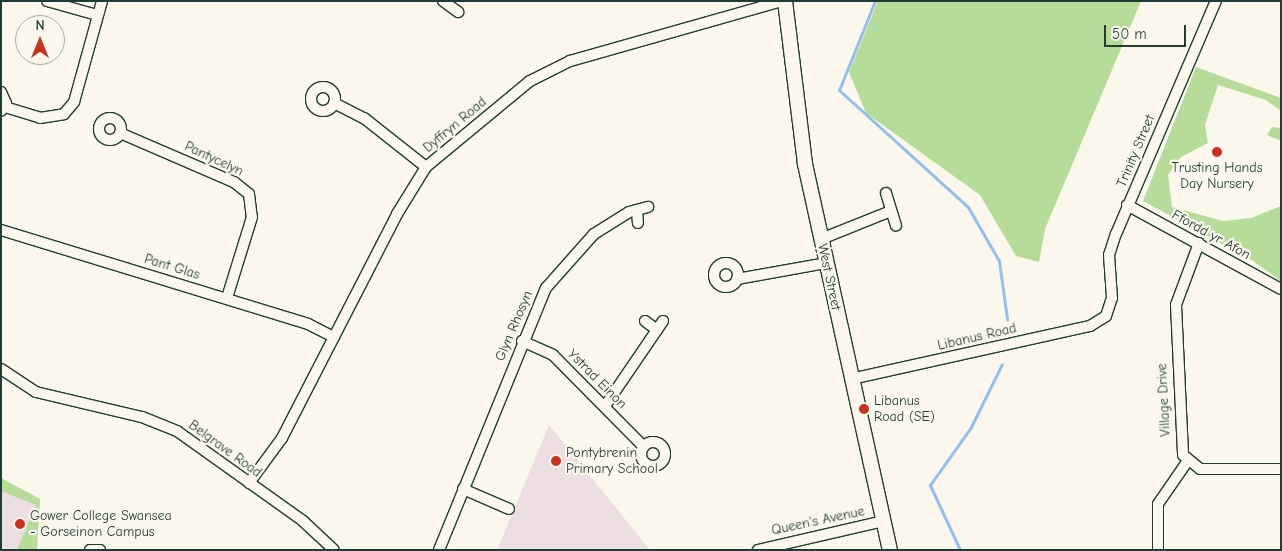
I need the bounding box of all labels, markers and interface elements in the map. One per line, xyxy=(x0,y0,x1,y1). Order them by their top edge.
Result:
north arrow xyxy=(15,15,65,65)
scale bar xyxy=(1107,15,1190,47)
text: N xyxy=(35,17,45,34)
text: 50 m xyxy=(1112,25,1147,43)
street label: Dyffryn Road xyxy=(420,94,490,156)
street label: Trinity Street xyxy=(1113,112,1159,190)
street label: Pantycelyn xyxy=(182,138,246,180)
marker: Trusting Hands Day Nursery xyxy=(1211,146,1223,158)
place label: Trusting Hands Day Nursery xyxy=(1171,160,1263,192)
street label: Ffordd yr Afon xyxy=(1169,207,1253,263)
street label: West Street xyxy=(814,242,844,312)
street label: Pant Glas xyxy=(142,251,202,283)
street label: Glyn Rhosyn xyxy=(492,288,536,364)
street label: Libanus Road xyxy=(936,320,1018,354)
street label: Ystrad Einon xyxy=(564,346,630,412)
street label: Village Drive xyxy=(1154,363,1174,437)
place label: Libanus Road (SE) xyxy=(874,393,935,426)
marker: Libanus Road (SE) xyxy=(858,403,870,415)
street label: Belgrave Road xyxy=(185,417,265,481)
place label: Pontybrenin Primary School xyxy=(566,445,658,478)
marker: Pontybrenin Primary School xyxy=(550,455,562,467)
street label: Queen's Avenue xyxy=(770,503,866,539)
place label: Gower College Swansea - Gorseinon Campus xyxy=(30,508,172,540)
marker: Gower College Swansea - Gorseinon Campus xyxy=(14,518,26,530)

